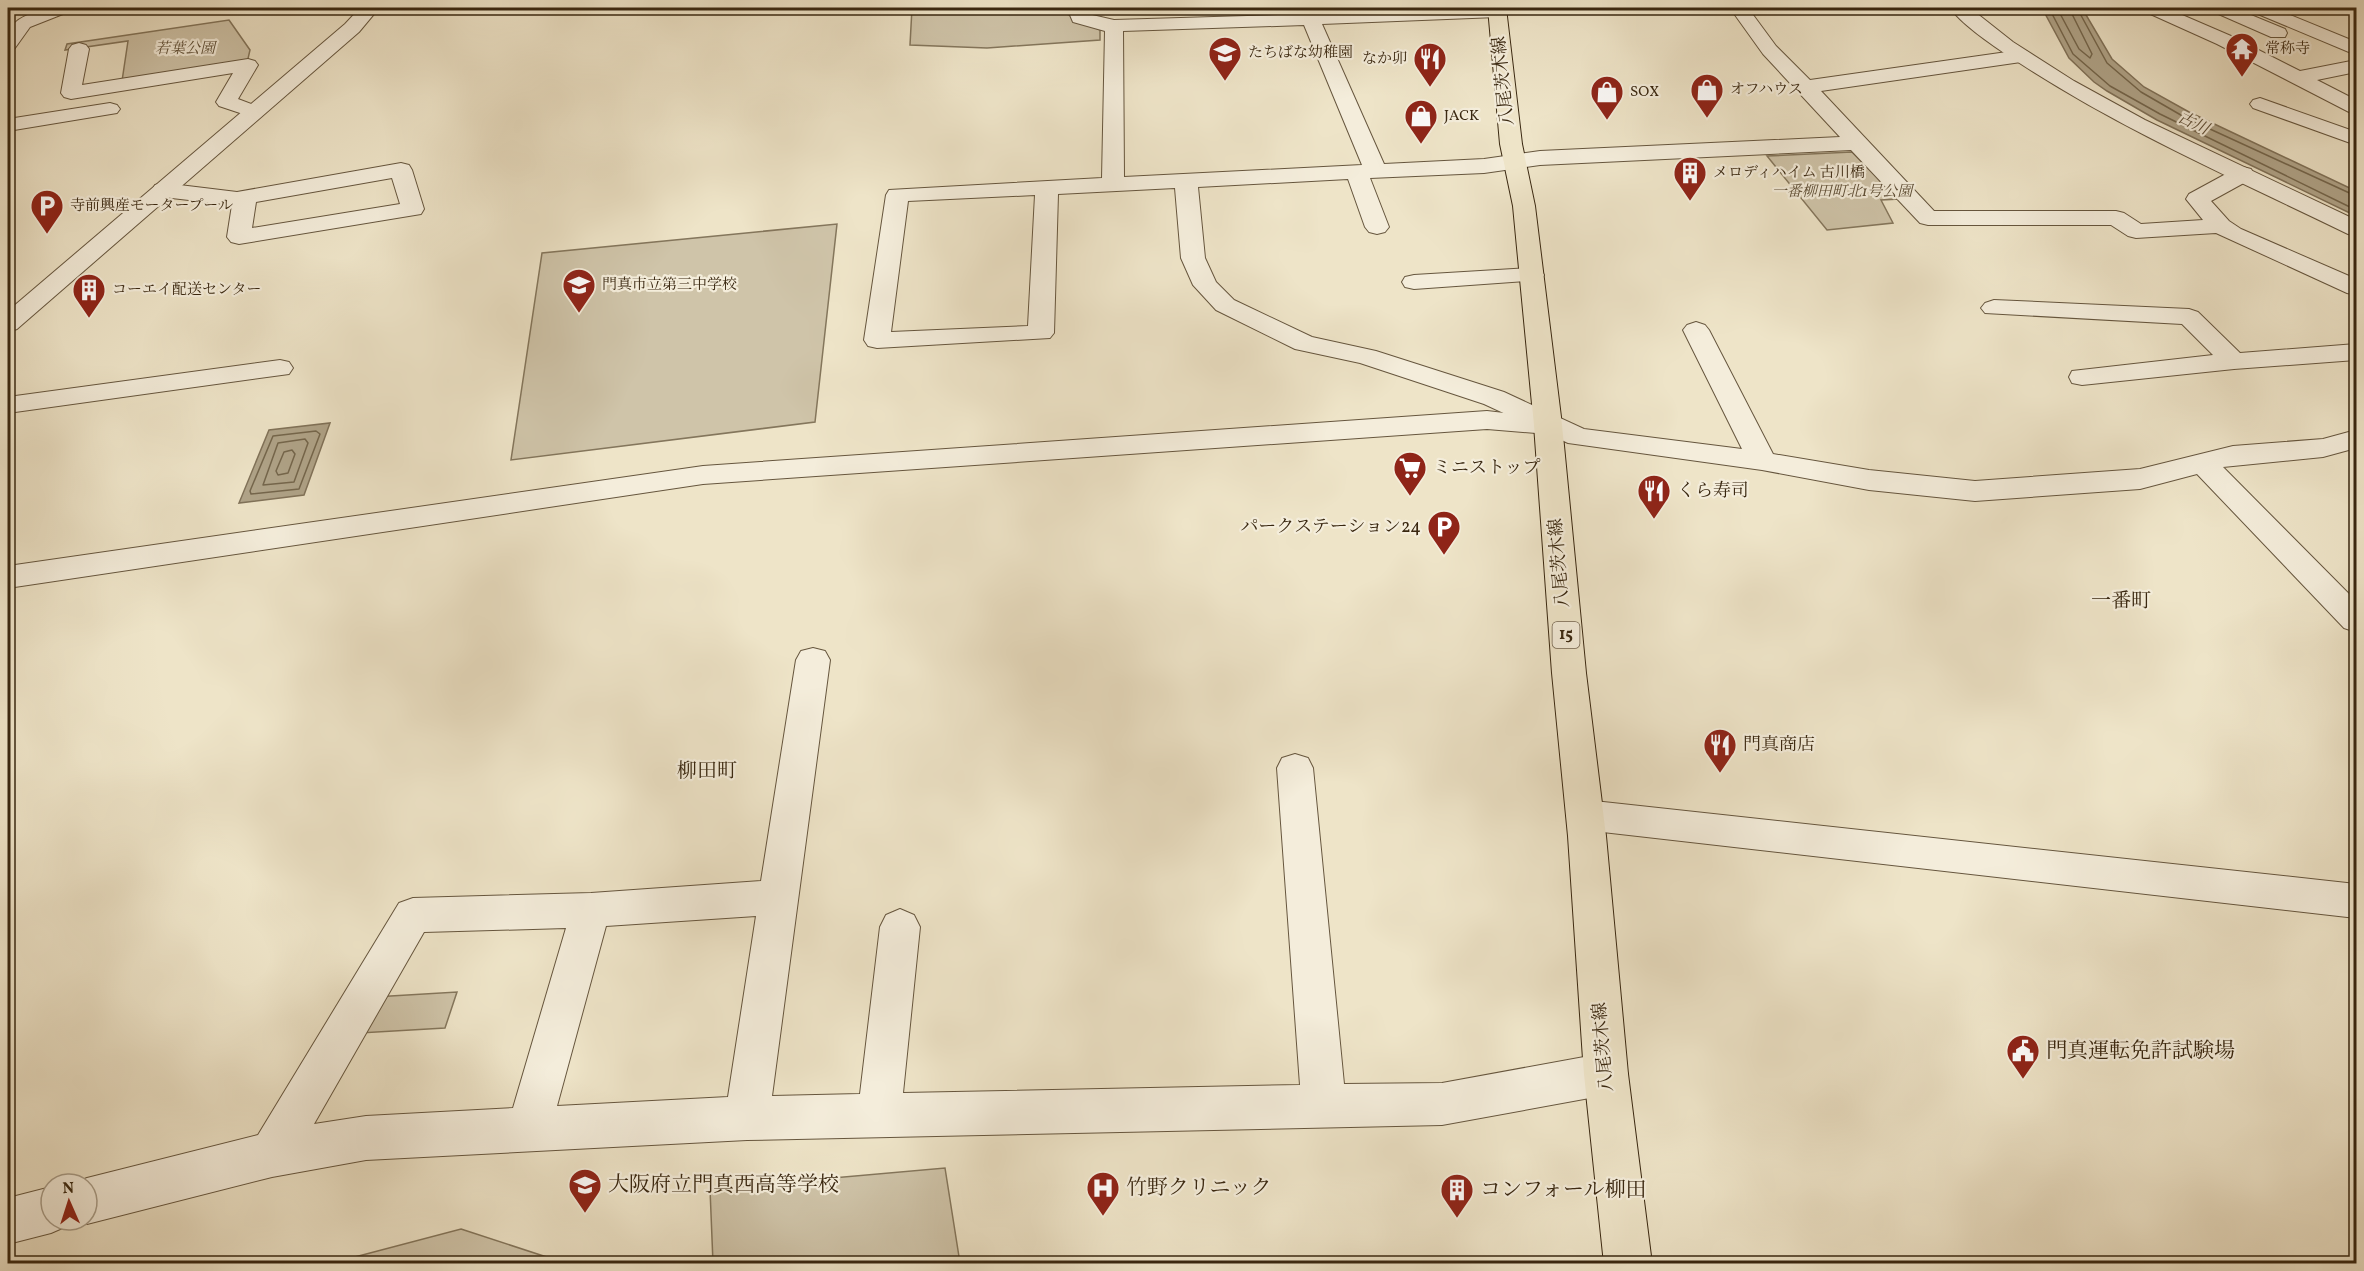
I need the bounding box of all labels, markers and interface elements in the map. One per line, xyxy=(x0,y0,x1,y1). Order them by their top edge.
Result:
temple icon: 常称寺 xyxy=(2224,31,2260,78)
school or university icon: たちばな幼稚園 xyxy=(1207,35,1243,82)
street label: 八尾茨木線 xyxy=(1487,35,1521,127)
park label: 若葉公園 xyxy=(155,39,218,60)
place label: 常称寺 xyxy=(2265,39,2310,60)
restaurant icon: なか卯 xyxy=(1412,41,1448,88)
place label: たちばな幼稚園 xyxy=(1248,43,1353,64)
place label: なか卯 xyxy=(1362,49,1407,70)
shop icon: オフハウス xyxy=(1689,72,1725,119)
shop icon: SOX xyxy=(1589,74,1625,121)
place label: オフハウス xyxy=(1730,80,1803,101)
place label: SOX xyxy=(1630,82,1659,103)
shop icon: JACK xyxy=(1403,98,1439,145)
place label: JACK xyxy=(1444,106,1479,127)
water label: 古川 xyxy=(2174,107,2214,142)
building icon: メロディハイム 古川橋 xyxy=(1672,155,1708,202)
place label: メロディハイム 古川橋 xyxy=(1713,163,1865,184)
park label: 一番柳田町北1号公園 xyxy=(1772,182,1915,203)
parking icon: 寺前興産モータープール xyxy=(29,188,65,235)
place label: 寺前興産モータープール xyxy=(70,196,233,217)
school or university icon: 門真市立第三中学校 xyxy=(561,267,597,314)
building icon: コーエイ配送センター xyxy=(71,272,107,319)
place label: 門真市立第三中学校 xyxy=(602,275,737,296)
place label: コーエイ配送センター xyxy=(112,280,261,301)
supermarket icon: ミニストップ xyxy=(1392,450,1428,497)
place label: ミニストップ xyxy=(1433,456,1540,481)
restaurant icon: くら寿司 xyxy=(1636,473,1672,520)
place label: くら寿司 xyxy=(1677,479,1749,504)
parking icon: パークステーション24 xyxy=(1426,509,1462,556)
place label: パークステーション24 xyxy=(1240,515,1421,540)
street label: 八尾茨木線 xyxy=(1544,517,1576,609)
district label: 一番町 xyxy=(2091,588,2151,616)
road number: 15 xyxy=(1552,622,1580,648)
restaurant icon: 門真商店 xyxy=(1702,727,1738,774)
place label: 門真商店 xyxy=(1743,733,1815,758)
district label: 柳田町 xyxy=(677,758,737,786)
street label: 八尾茨木線 xyxy=(1588,1001,1620,1093)
public building icon: 門真運転免許試験場 xyxy=(2005,1033,2041,1080)
place label: 門真運転免許試験場 xyxy=(2046,1037,2235,1066)
school or university icon: 大阪府立門真西高等学校 xyxy=(567,1167,603,1214)
hospital icon: 竹野クリニック xyxy=(1085,1170,1121,1217)
place label: 大阪府立門真西高等学校 xyxy=(608,1171,839,1200)
north arrow xyxy=(39,1172,99,1232)
building icon: コンフォール柳田 xyxy=(1439,1172,1475,1219)
place label: 竹野クリニック xyxy=(1126,1174,1272,1203)
place label: コンフォール柳田 xyxy=(1480,1176,1647,1205)
text: N xyxy=(62,1178,75,1200)

